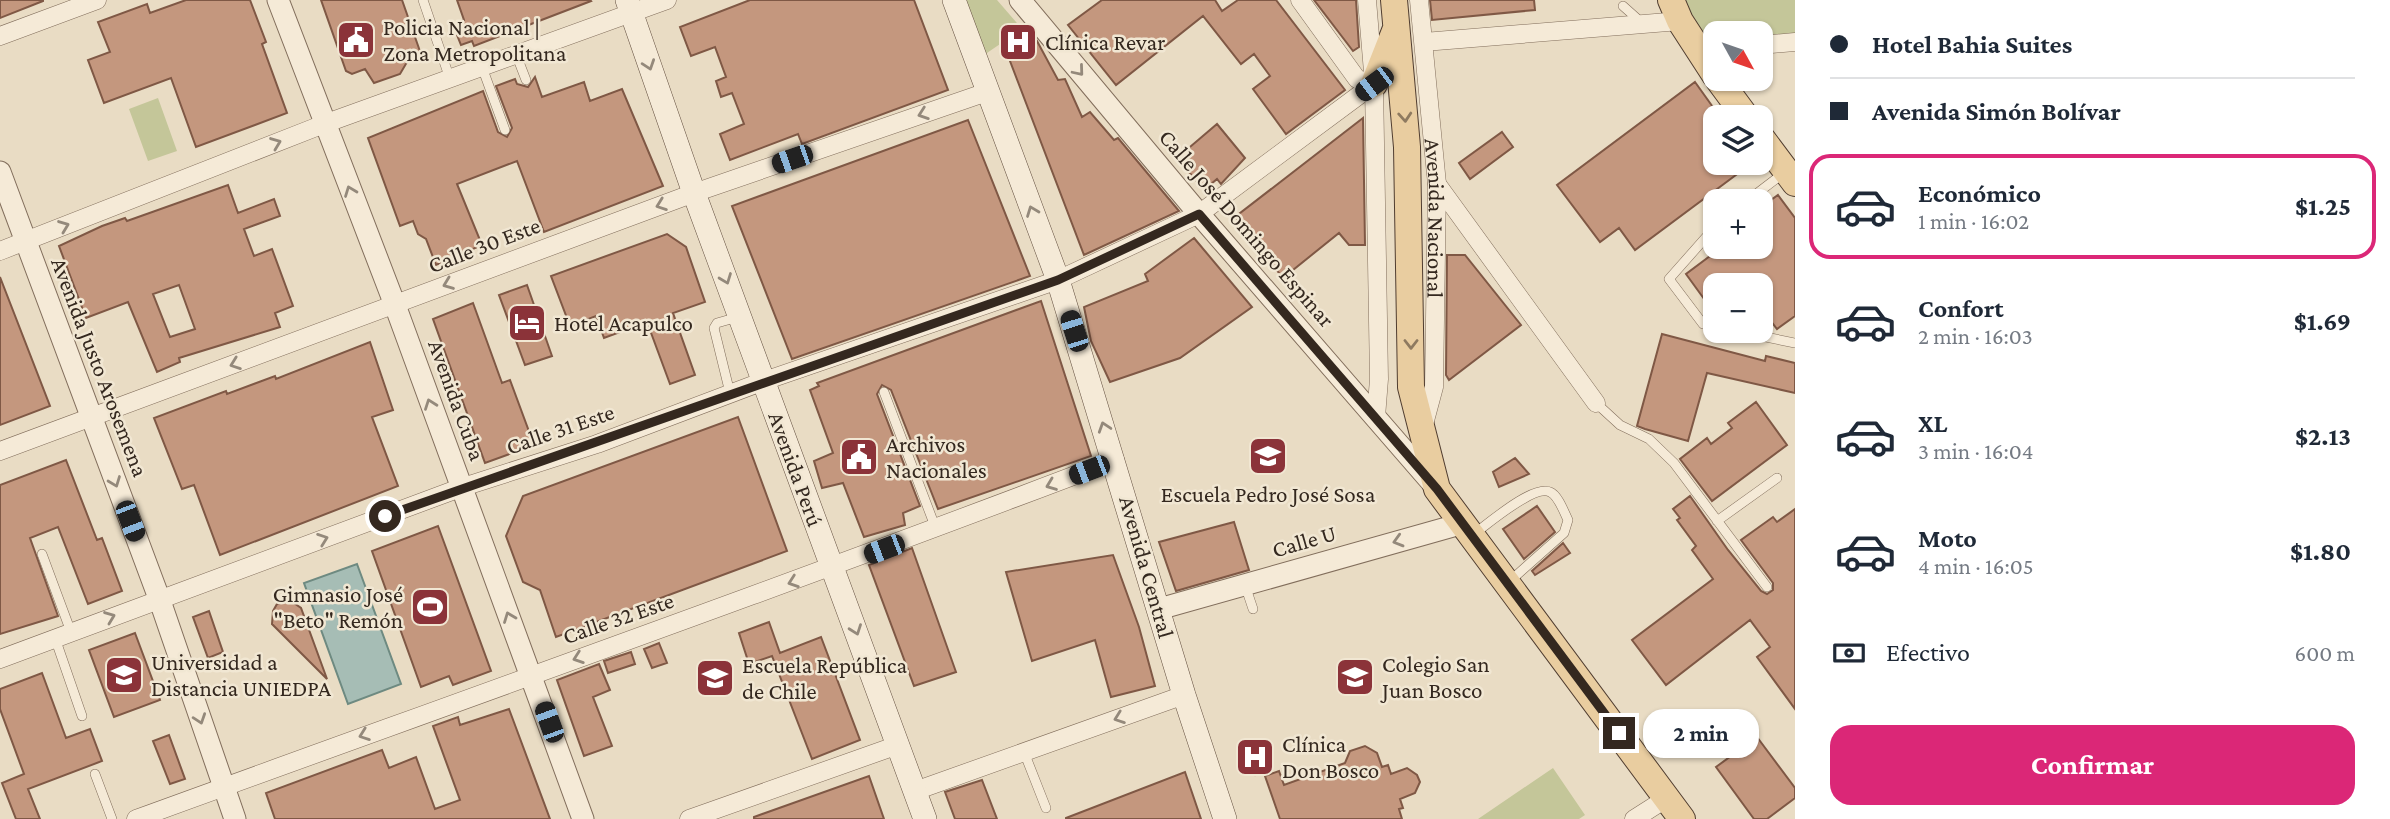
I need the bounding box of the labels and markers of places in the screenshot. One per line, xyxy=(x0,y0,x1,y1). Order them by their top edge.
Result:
place label: Policia Nacional | Zona Metropolitana xyxy=(383,14,567,66)
public building icon: Policia Nacional | Zona Metropolitana xyxy=(335,19,377,61)
hospital icon: Clínica Revar xyxy=(997,21,1039,63)
place label: Clínica Revar xyxy=(1045,29,1165,55)
hotel icon: Hotel Acapulco xyxy=(506,302,548,344)
place label: Hotel Acapulco xyxy=(554,310,693,336)
place label: Archivos Nacionales xyxy=(886,431,987,483)
school or university icon: Escuela Pedro José Sosa xyxy=(1247,435,1289,477)
public building icon: Archivos Nacionales xyxy=(838,436,880,478)
place label: Escuela Pedro José Sosa xyxy=(1161,481,1376,507)
place label: Gimnasio José "Beto" Remón xyxy=(273,581,403,633)
sports icon: Gimnasio José "Beto" Remón xyxy=(409,586,451,628)
place label: Universidad a Distancia UNIEDPA xyxy=(151,649,332,701)
place label: Colegio San Juan Bosco xyxy=(1380,651,1490,703)
place label: Escuela República de Chile xyxy=(742,652,908,704)
school or university icon: Universidad a Distancia UNIEDPA xyxy=(103,654,145,696)
school or university icon: Colegio San Juan Bosco xyxy=(1334,656,1376,698)
school or university icon: Escuela República de Chile xyxy=(694,657,736,699)
place label: Clínica Don Bosco xyxy=(1282,731,1379,783)
hospital icon: Clínica Don Bosco xyxy=(1234,736,1276,778)

